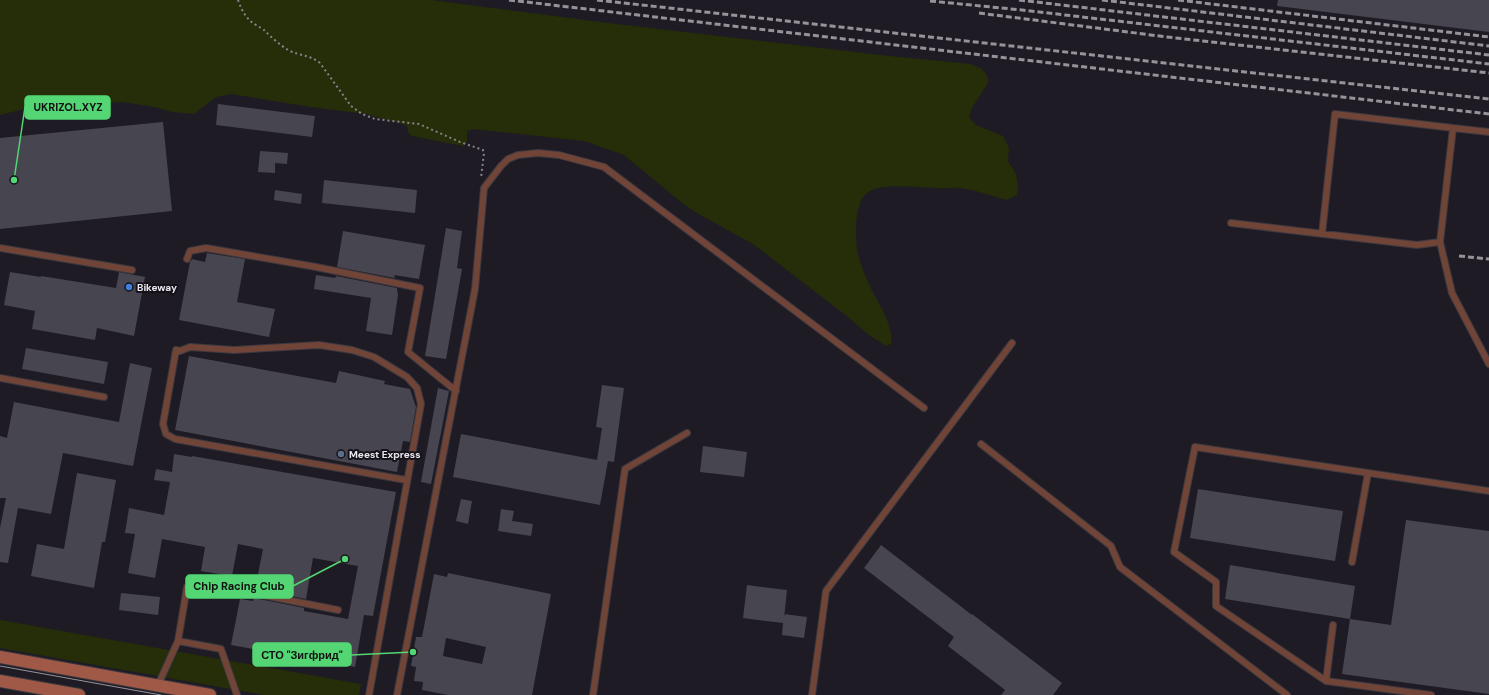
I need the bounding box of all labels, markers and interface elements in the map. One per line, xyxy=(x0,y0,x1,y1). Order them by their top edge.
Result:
callout: UKRIZOL.XYZ xyxy=(25,96,110,119)
text: UKRIZOL.XYZ xyxy=(33,100,103,114)
place label: Bikeway xyxy=(137,281,177,294)
marker: Bikeway xyxy=(124,282,134,292)
place label: Meest Express xyxy=(349,448,421,461)
marker: Meest Express xyxy=(336,449,346,459)
callout: Chip Racing Club xyxy=(186,575,293,598)
text: Chip Racing Club xyxy=(193,579,285,593)
callout: СТО "Зигфрид" xyxy=(253,643,351,666)
text: СТО "Зигфрид" xyxy=(261,648,343,662)

